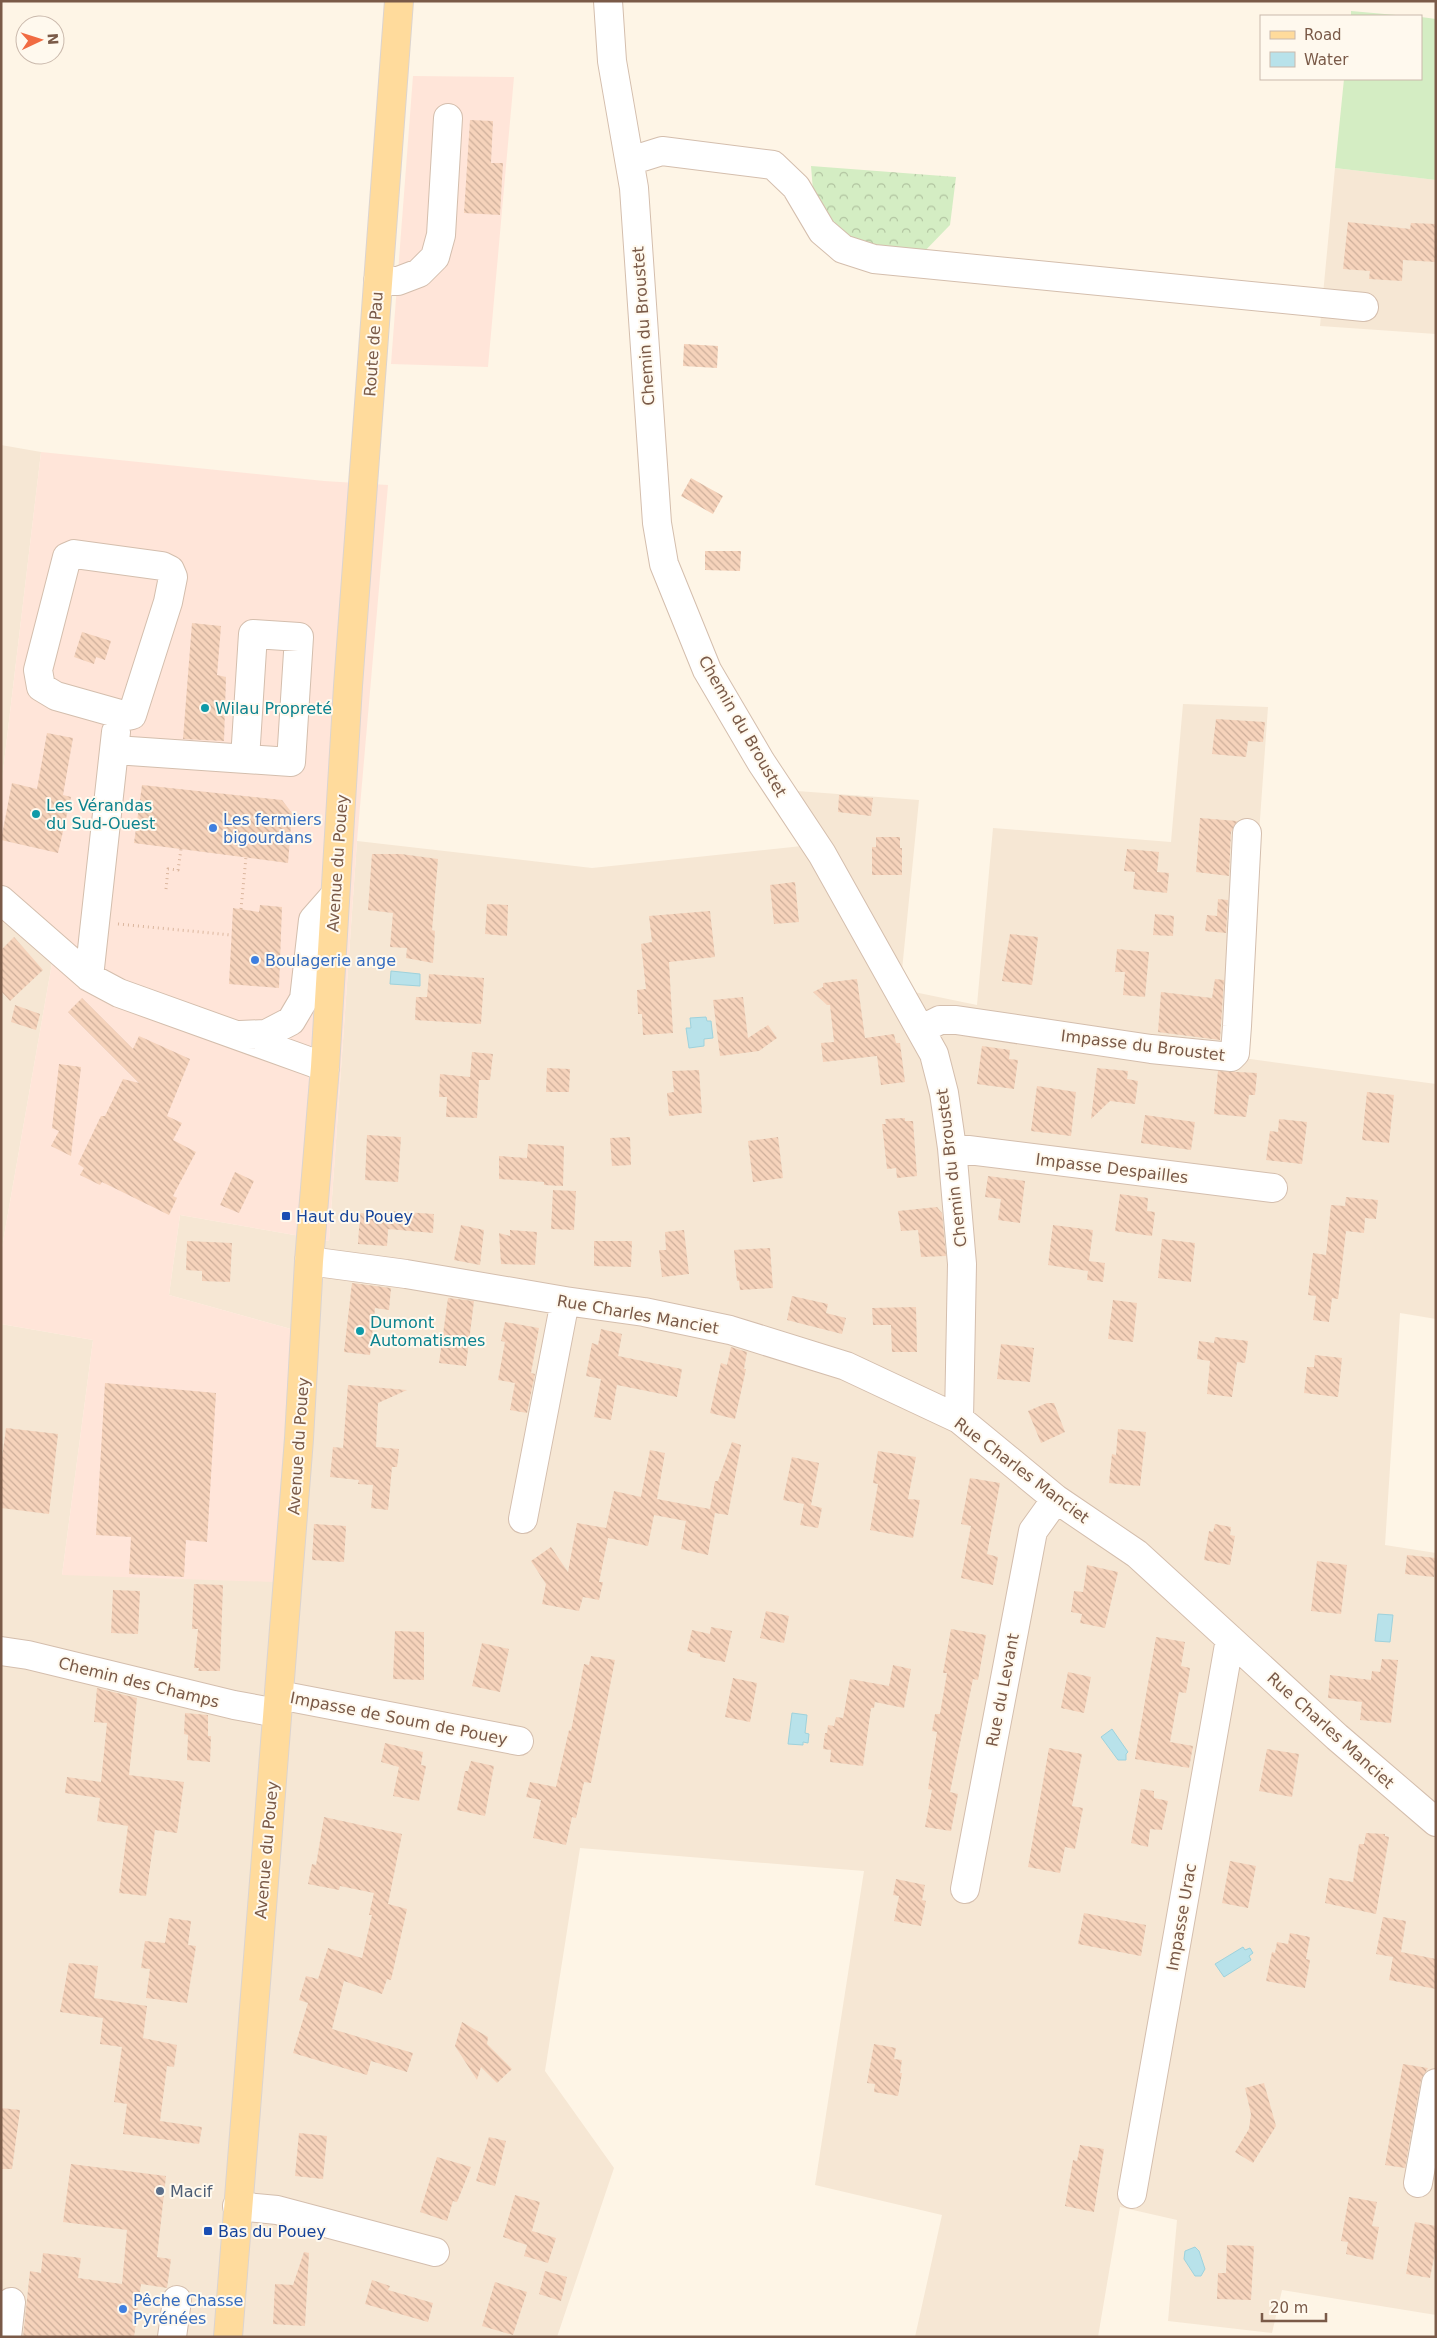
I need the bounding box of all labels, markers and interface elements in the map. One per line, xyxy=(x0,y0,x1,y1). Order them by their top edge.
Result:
north arrow xyxy=(15,15,65,65)
legend xyxy=(1260,15,1422,80)
text: Road xyxy=(1304,26,1342,44)
text: N xyxy=(45,33,61,45)
text: Water xyxy=(1304,51,1349,69)
street label: Chemin du Broustet xyxy=(628,246,659,406)
street label: Route de Pau xyxy=(360,291,387,397)
street label: Chemin du Broustet xyxy=(694,652,791,800)
place label: Wilau Propreté xyxy=(215,699,332,718)
marker: Wilau Propreté xyxy=(199,702,211,714)
street label: Avenue du Pouey xyxy=(323,793,352,933)
place label: Les Vérandas du Sud-Ouest xyxy=(46,796,155,833)
marker: Les Vérandas du Sud-Ouest xyxy=(30,808,42,820)
place label: Les fermiers bigourdans xyxy=(223,810,321,847)
marker: Les fermiers bigourdans xyxy=(207,822,219,834)
place label: Boulagerie ange xyxy=(265,951,396,970)
marker: Boulagerie ange xyxy=(249,954,261,966)
street label: Impasse du Broustet xyxy=(1060,1026,1226,1065)
street label: Chemin du Broustet xyxy=(932,1088,971,1248)
street label: Impasse Despailles xyxy=(1034,1150,1189,1187)
place label: Haut du Pouey xyxy=(296,1207,413,1226)
marker: Haut du Pouey xyxy=(280,1210,292,1222)
street label: Rue Charles Manciet xyxy=(556,1291,720,1338)
place label: Dumont Automatismes xyxy=(370,1313,485,1350)
marker: Dumont Automatismes xyxy=(354,1325,366,1337)
street label: Avenue du Pouey xyxy=(284,1376,313,1516)
street label: Rue Charles Manciet xyxy=(950,1413,1093,1527)
street label: Rue du Levant xyxy=(982,1632,1023,1748)
street label: Chemin des Champs xyxy=(57,1653,221,1712)
street label: Rue Charles Manciet xyxy=(1263,1668,1398,1792)
street label: Impasse de Soum de Pouey xyxy=(289,1688,509,1749)
street label: Avenue du Pouey xyxy=(251,1780,282,1920)
street label: Impasse Urac xyxy=(1163,1862,1200,1972)
place label: Macif xyxy=(170,2182,213,2201)
marker: Macif xyxy=(154,2185,166,2197)
place label: Bas du Pouey xyxy=(218,2222,326,2241)
marker: Bas du Pouey xyxy=(202,2225,214,2237)
scale bar xyxy=(1262,2290,1326,2322)
place label: Pêche Chasse Pyrénées xyxy=(133,2291,243,2328)
text: 20 m xyxy=(1270,2299,1308,2317)
marker: Pêche Chasse Pyrénées xyxy=(117,2303,129,2315)

